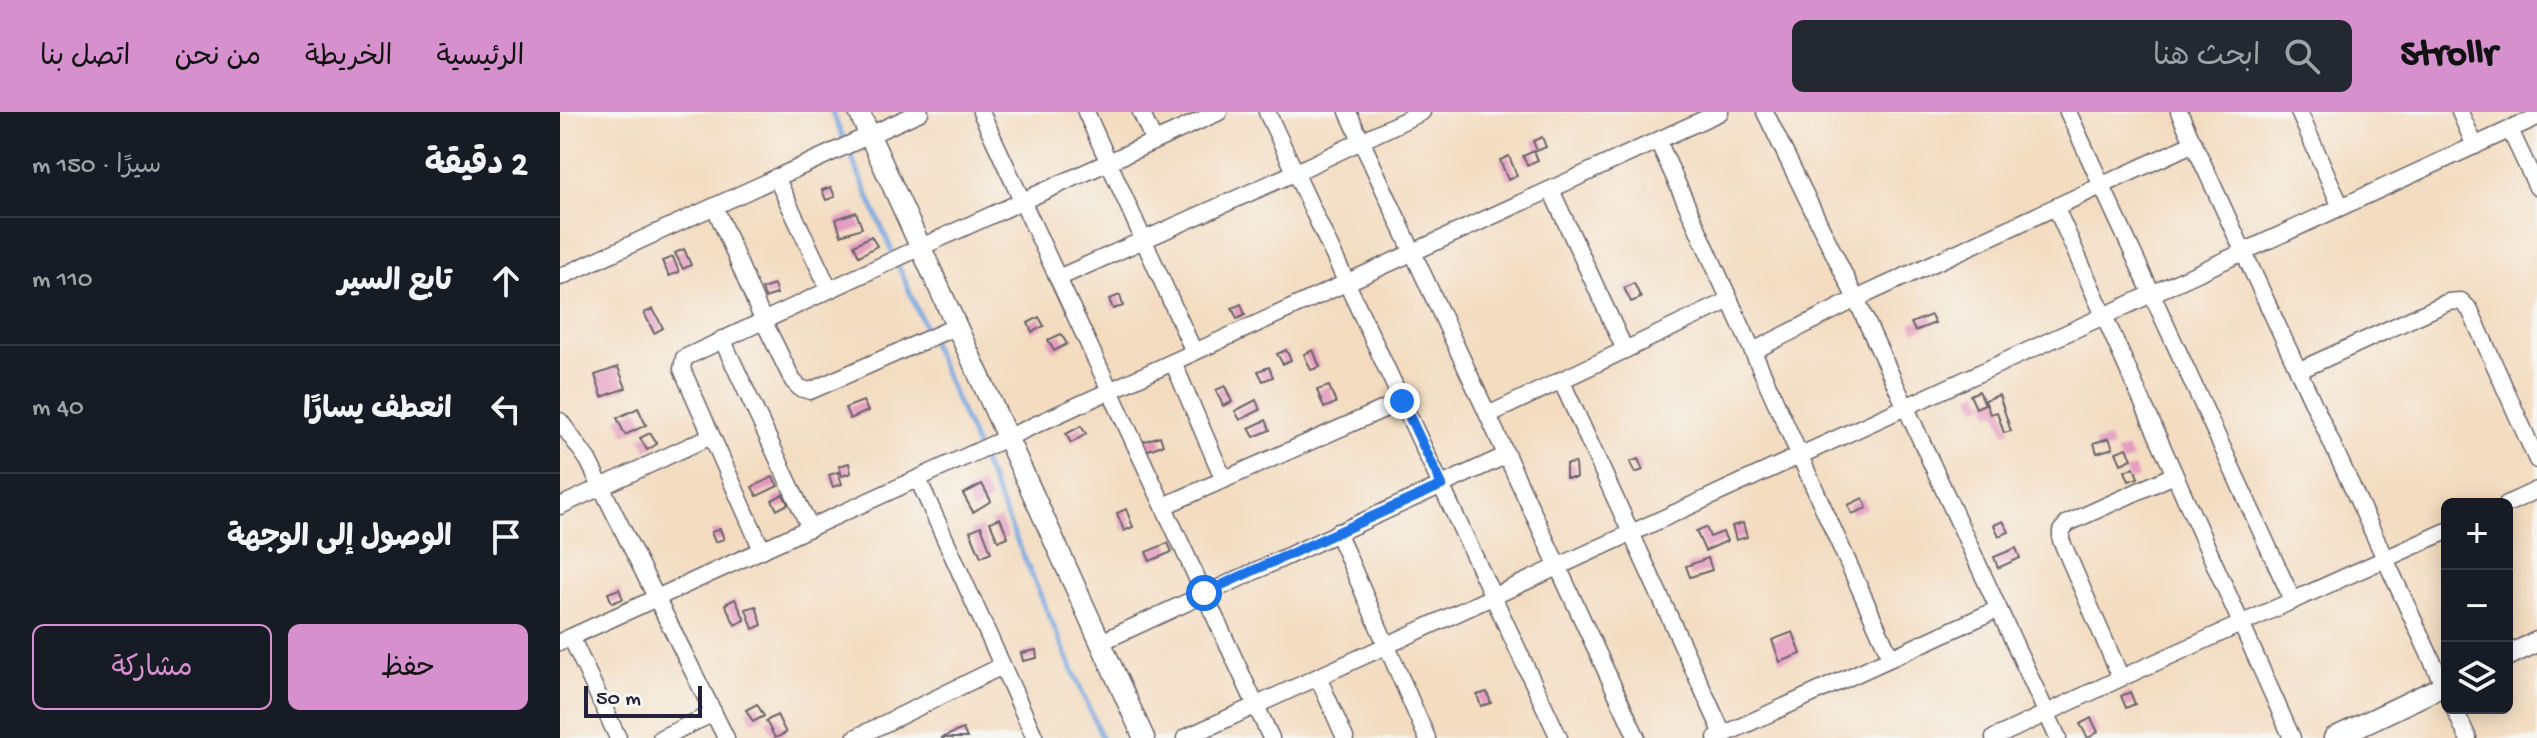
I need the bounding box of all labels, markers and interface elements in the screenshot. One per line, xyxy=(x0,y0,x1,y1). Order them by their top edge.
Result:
search box xyxy=(1792,20,2352,92)
icon: search xyxy=(2280,34,2324,78)
text: Strollr xyxy=(2400,34,2497,78)
text: ابحث هنا xyxy=(2153,41,2260,76)
text: اتصل بنا xyxy=(40,42,130,75)
text: من نحن xyxy=(174,42,261,75)
text: الخريطة xyxy=(305,42,392,75)
text: الرئيسية xyxy=(436,42,524,75)
text: 2 دقيقة xyxy=(425,147,528,187)
text: سيرًا · 150 m xyxy=(32,152,161,183)
icon: ahead xyxy=(484,259,528,303)
text: 110 m xyxy=(32,266,92,297)
text: تابع السير xyxy=(338,266,452,301)
route end xyxy=(1384,383,1420,419)
icon: left xyxy=(484,387,528,431)
text: 40 m xyxy=(32,394,84,425)
text: انعطف يسارًا xyxy=(303,394,452,429)
map controls xyxy=(2441,498,2513,714)
button: + xyxy=(2441,498,2513,570)
icon: arrive xyxy=(484,515,528,559)
text: الوصول إلى الوجهة xyxy=(227,522,452,557)
button: − xyxy=(2441,570,2513,642)
route start xyxy=(1186,575,1222,611)
button: مشاركة xyxy=(32,624,272,710)
button: حفظ xyxy=(288,624,528,710)
button: layers xyxy=(2441,642,2513,714)
scale bar xyxy=(584,682,702,718)
text: 50 m xyxy=(596,687,641,713)

